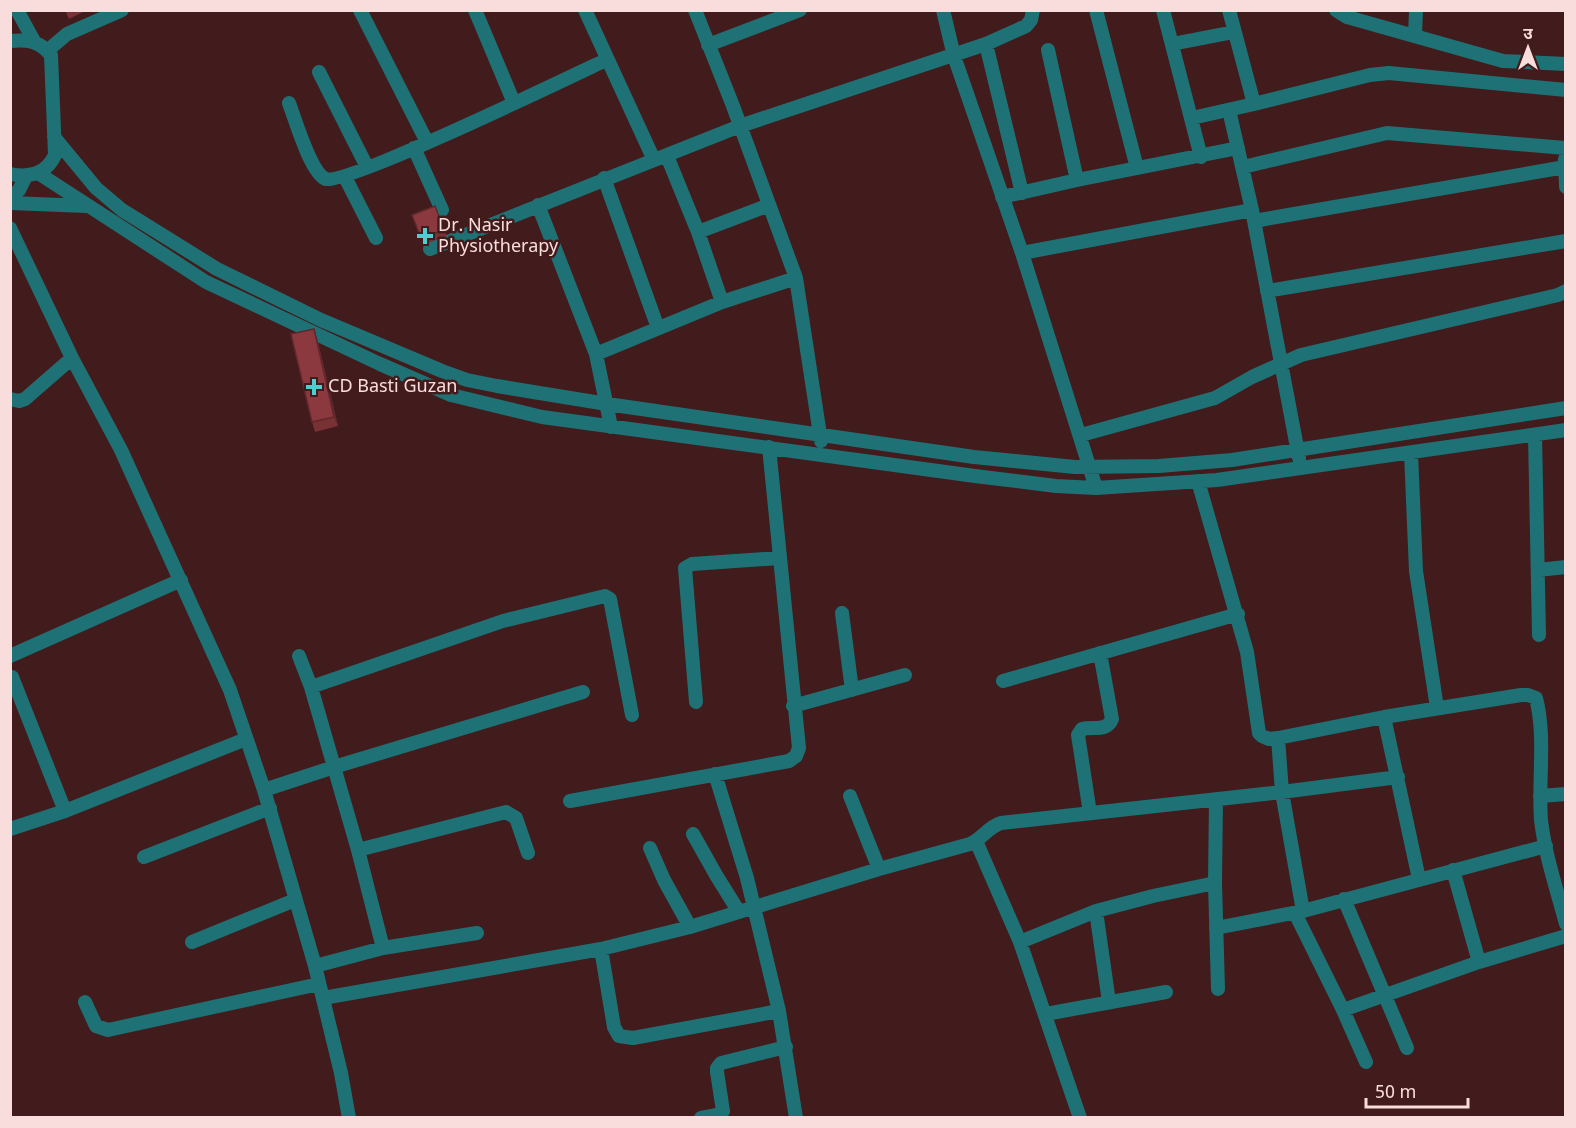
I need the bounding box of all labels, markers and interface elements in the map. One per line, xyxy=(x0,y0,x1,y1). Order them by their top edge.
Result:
north arrow xyxy=(1498,18,1558,78)
text: उ xyxy=(1523,25,1533,46)
place label: Dr. Nasir Physiotherapy xyxy=(438,215,559,259)
marker: Dr. Nasir Physiotherapy xyxy=(416,227,434,245)
place label: CD Basti Guzan xyxy=(328,376,457,399)
marker: CD Basti Guzan xyxy=(305,378,323,396)
scale bar xyxy=(1366,1071,1468,1109)
text: 50 m xyxy=(1375,1082,1416,1105)

